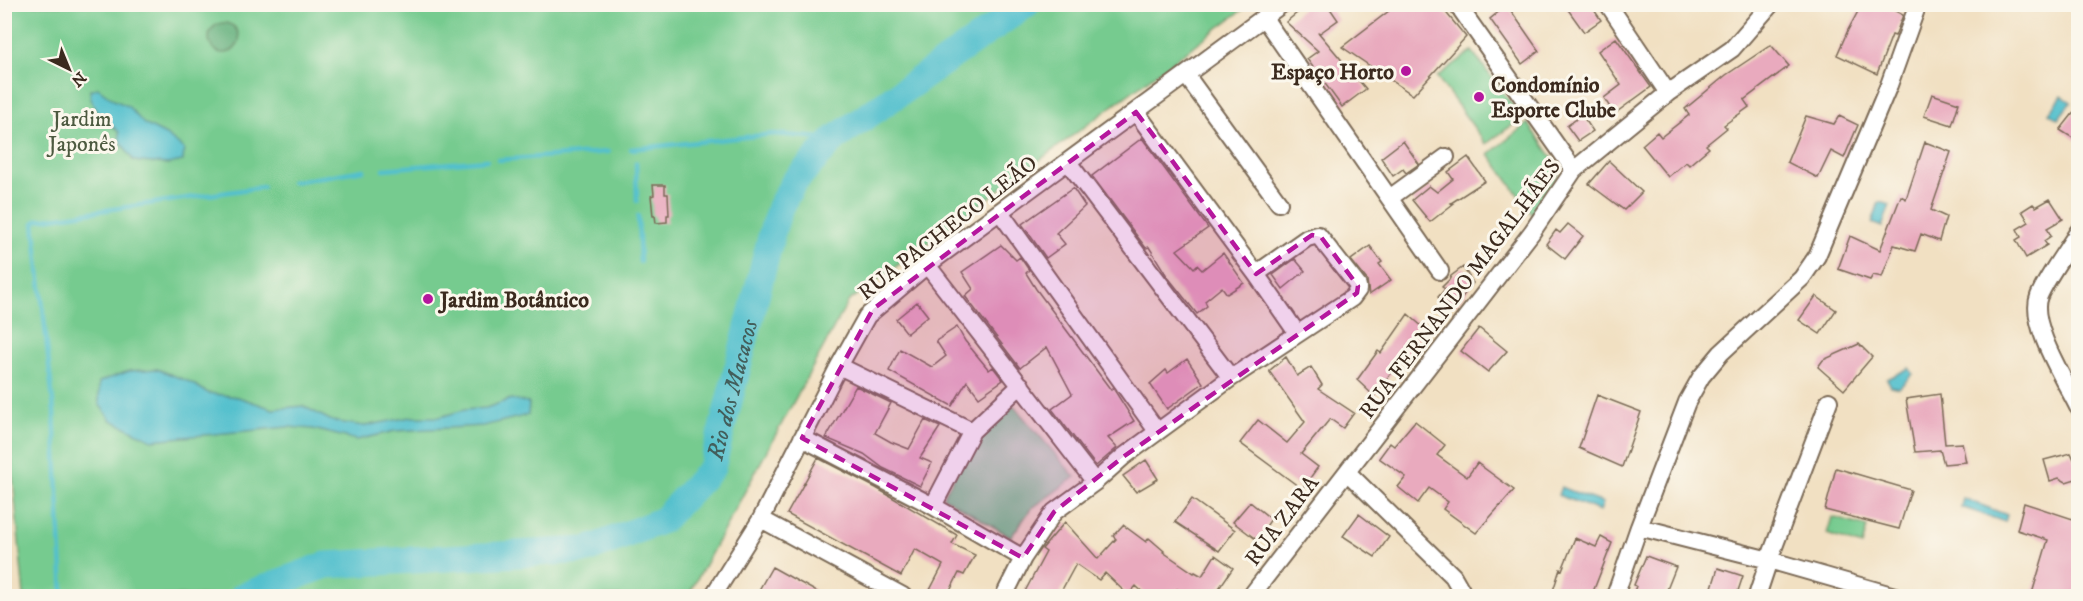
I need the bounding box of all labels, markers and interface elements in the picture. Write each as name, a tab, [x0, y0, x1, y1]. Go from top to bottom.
north arrow	[39, 39, 99, 99]
place label: Espaço Horto	[1271, 59, 1394, 86]
marker: Espaço Horto	[1399, 64, 1413, 78]
text: N	[67, 67, 90, 91]
place label: Condomínio Esporte Clube	[1491, 72, 1616, 124]
marker: Condomínio Esporte Clube	[1472, 90, 1486, 104]
park label: Jardim Japonês	[46, 106, 116, 158]
street label: RUA PACHECO LEÃO	[852, 149, 1043, 307]
street label: RUA FERNANDO MAGALHÃES	[1353, 153, 1567, 424]
place label: Jardim Botântico	[437, 287, 589, 314]
marker: Jardim Botântico	[421, 292, 435, 306]
water label: Rio dos Macacos	[700, 316, 765, 464]
street label: RUA ZARA	[1239, 470, 1326, 571]

